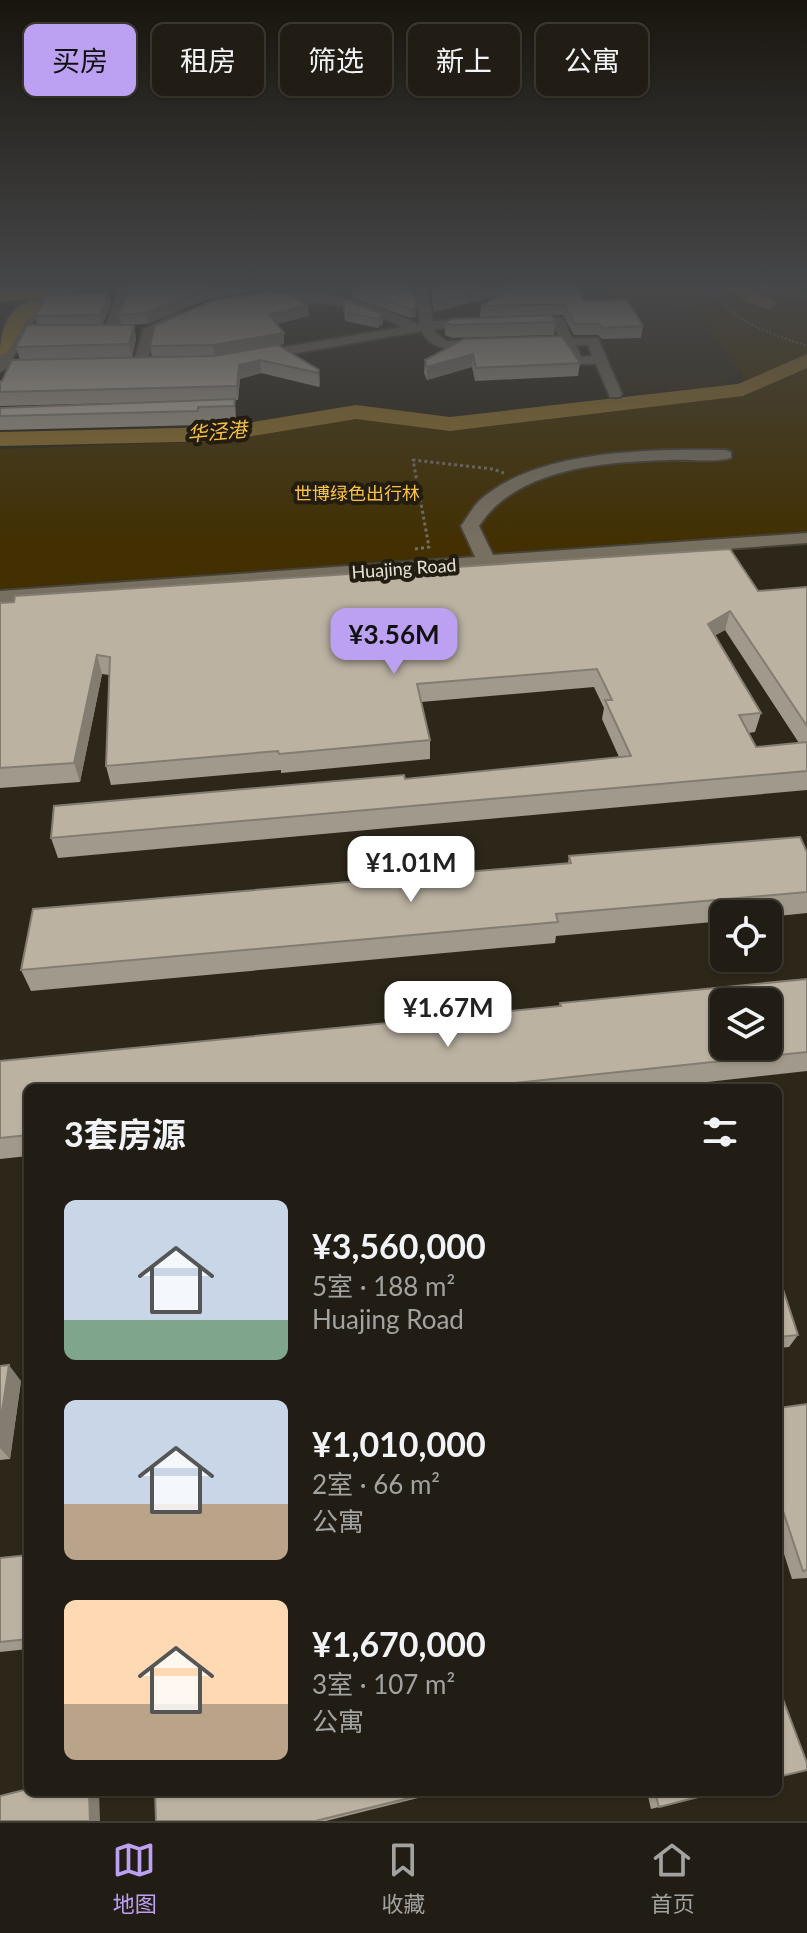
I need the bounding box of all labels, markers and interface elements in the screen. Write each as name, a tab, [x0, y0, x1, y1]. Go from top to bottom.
chip: 买房	[24, 24, 136, 96]
chip: 租房	[152, 24, 264, 96]
chip: 筛选	[280, 24, 392, 96]
chip: 新上	[408, 24, 520, 96]
chip: 公寓	[536, 24, 648, 96]
water label: 华泾港	[186, 416, 251, 446]
park label: 世博绿色出行林	[294, 482, 420, 504]
street label: Huajing Road	[351, 553, 457, 583]
pin: ¥3.56M	[329, 608, 459, 676]
text: ¥3.56M	[348, 618, 440, 650]
pin: ¥1.01M	[346, 836, 476, 904]
text: ¥1.01M	[365, 846, 457, 878]
map controls	[710, 900, 782, 1060]
button: locate	[710, 900, 782, 972]
pin: ¥1.67M	[383, 981, 513, 1049]
button: layers	[710, 988, 782, 1060]
text: ¥1.67M	[402, 991, 494, 1023]
icon: filters	[698, 1110, 742, 1154]
text: 3套房源	[64, 1113, 186, 1154]
text: ¥3,560,000	[312, 1225, 486, 1266]
icon: home	[128, 1232, 224, 1328]
text: 5室 · 188 m²	[312, 1270, 455, 1302]
text: Huajing Road	[312, 1303, 464, 1335]
text: ¥1,010,000	[312, 1423, 486, 1464]
icon: home	[128, 1432, 224, 1528]
text: 2室 · 66 m²	[312, 1468, 440, 1500]
text: 公寓	[312, 1505, 364, 1537]
text: ¥1,670,000	[312, 1623, 486, 1664]
icon: home	[128, 1632, 224, 1728]
text: 3室 · 107 m²	[312, 1668, 455, 1700]
text: 公寓	[312, 1705, 364, 1737]
tab: 地图	[112, 1838, 157, 1918]
tab: 收藏	[381, 1838, 426, 1918]
tab: 首页	[650, 1838, 695, 1918]

